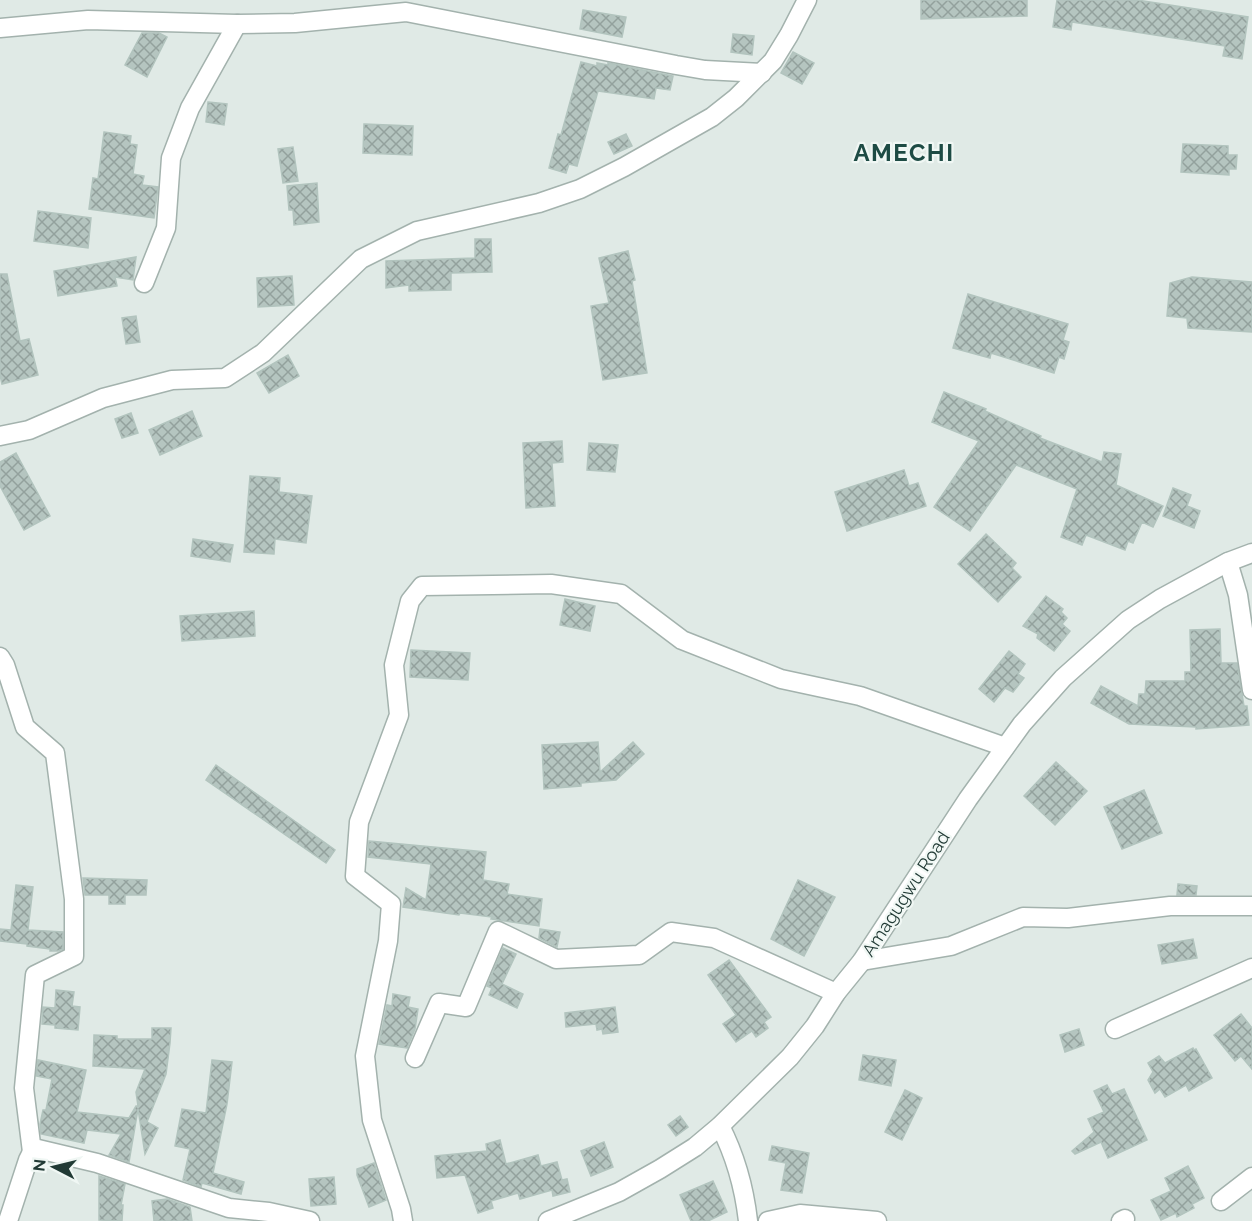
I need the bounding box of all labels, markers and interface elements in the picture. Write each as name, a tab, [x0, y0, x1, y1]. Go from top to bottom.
district label: AMECHI	[853, 138, 955, 167]
street label: Amagugwu Road	[857, 827, 954, 960]
north arrow	[24, 1137, 84, 1197]
text: N	[29, 1158, 50, 1172]

